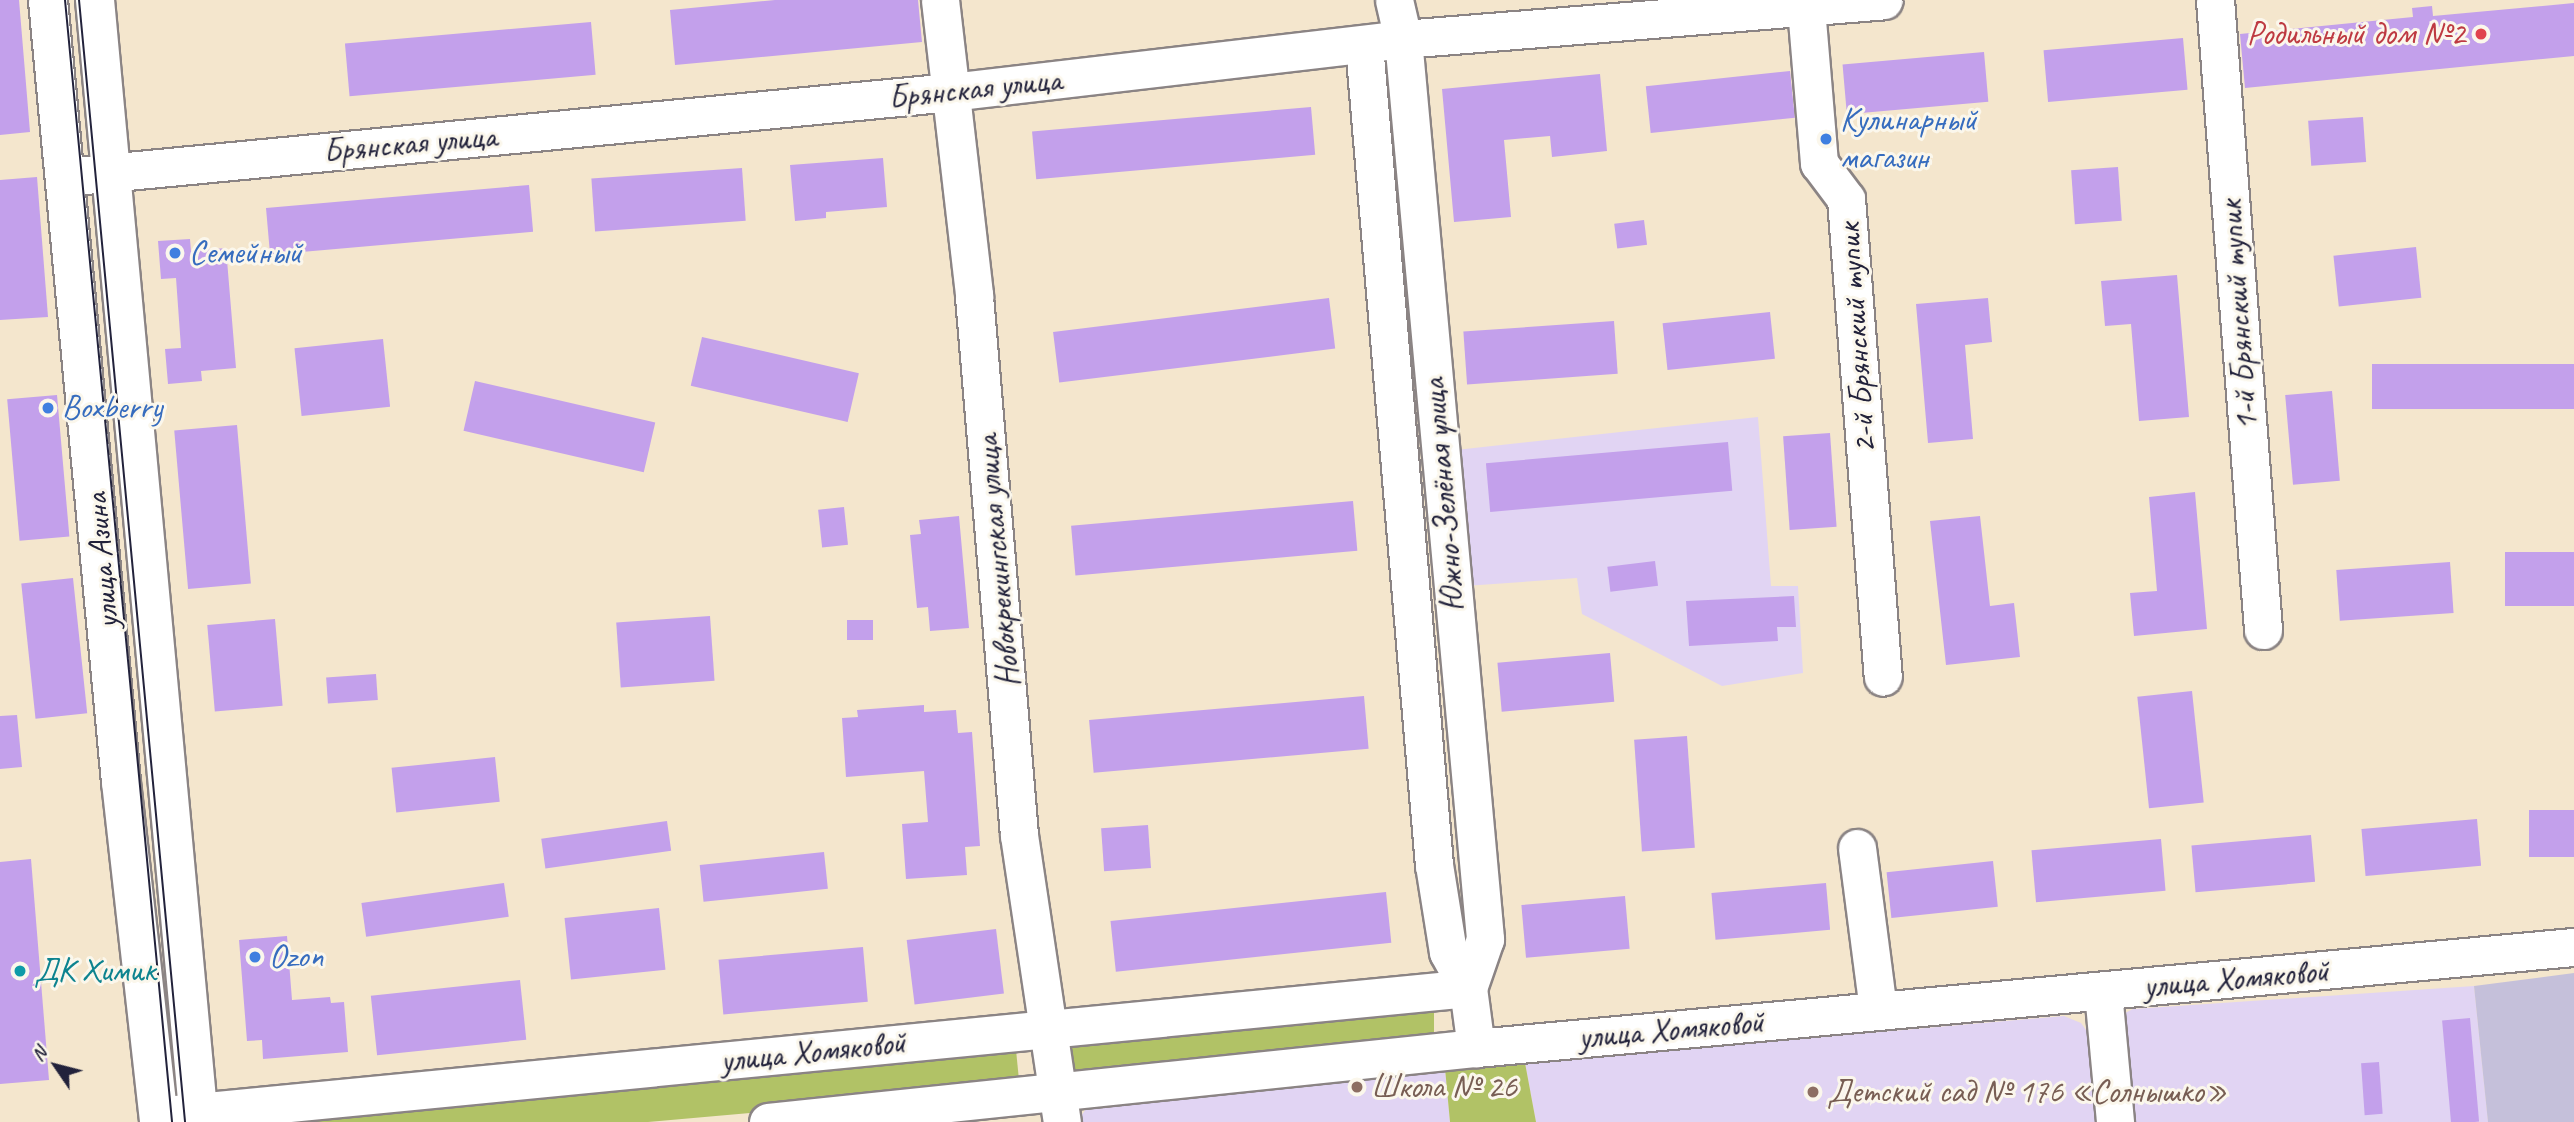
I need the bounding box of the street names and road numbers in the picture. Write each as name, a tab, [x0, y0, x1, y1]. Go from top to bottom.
street label: Брянская улица	[886, 60, 1064, 118]
street label: Брянская улица	[321, 117, 499, 171]
street label: 1-й Брянский тупик	[2211, 198, 2267, 432]
street label: 2-й Брянский тупик	[1829, 221, 1885, 455]
street label: Южно-Зелёная улица	[1414, 375, 1474, 615]
street label: Новокрекингская улица	[967, 433, 1029, 689]
street label: улица Азина	[76, 492, 128, 630]
street label: улица Хомяковой	[2141, 951, 2331, 1007]
street label: улица Хомяковой	[1576, 1002, 1766, 1058]
street label: улица Хомяковой	[718, 1023, 908, 1081]

